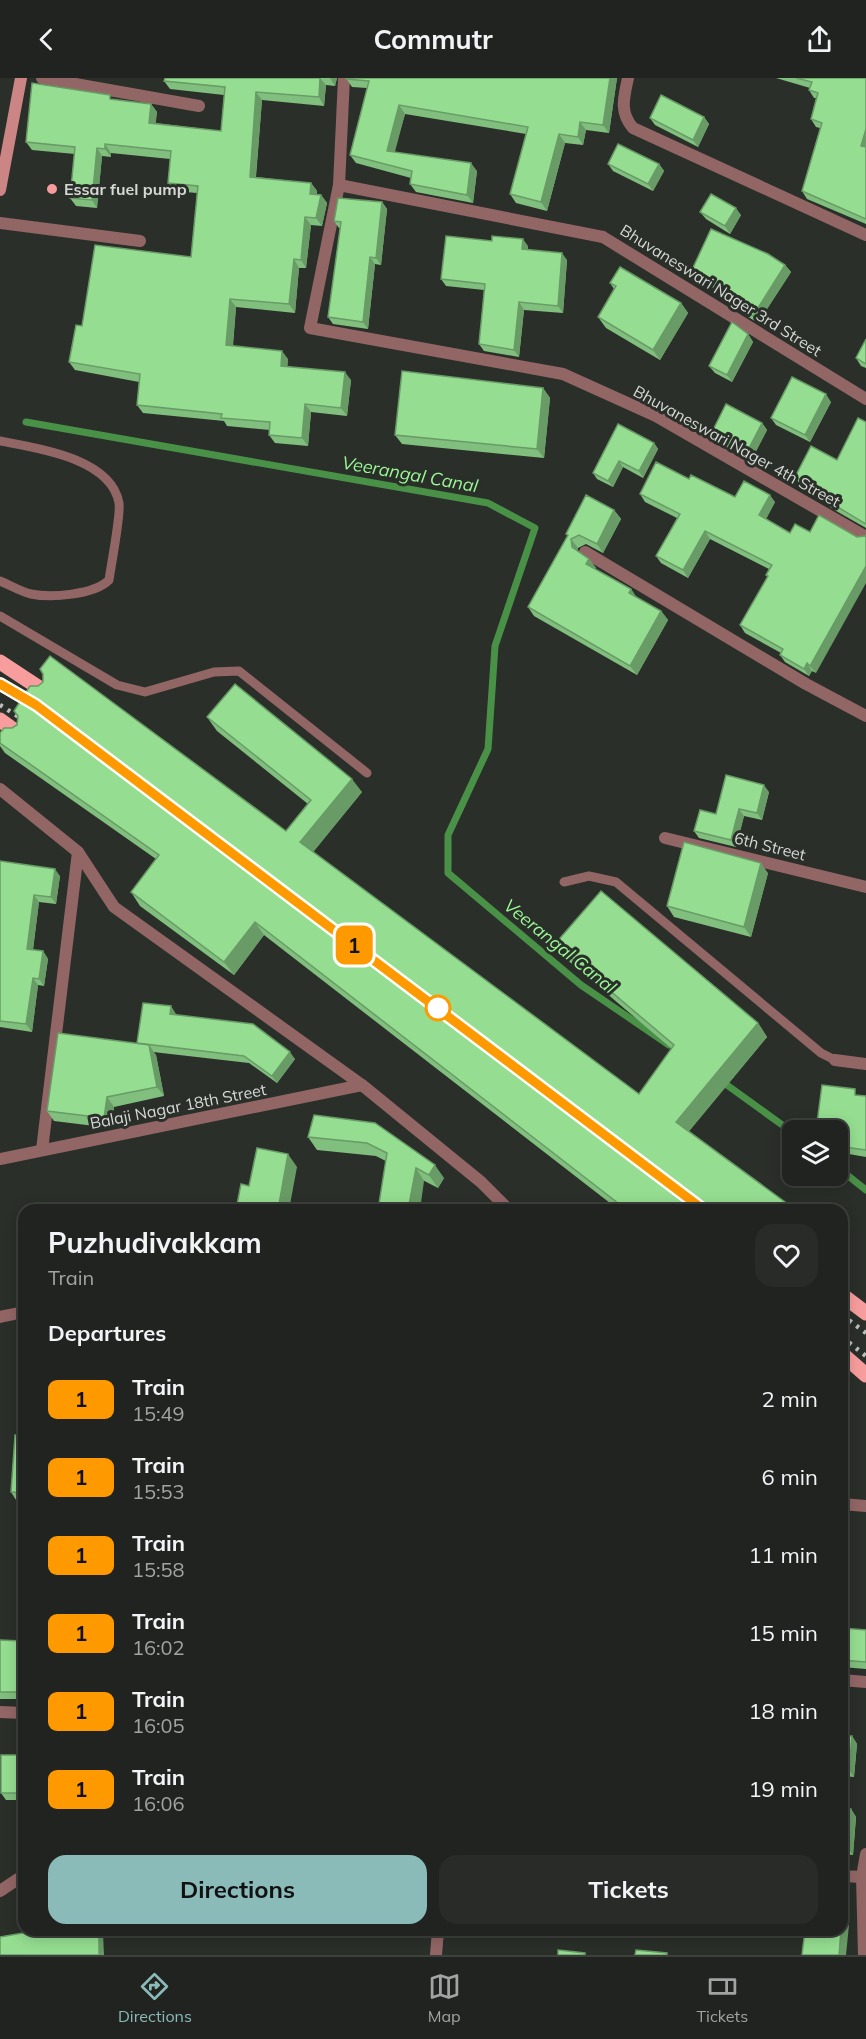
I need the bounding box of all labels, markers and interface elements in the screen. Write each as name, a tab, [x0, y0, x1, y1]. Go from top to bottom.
text: Commutr	[373, 22, 493, 56]
icon: back	[30, 23, 63, 56]
icon: share	[803, 23, 836, 56]
place label: Essar fuel pump	[64, 179, 187, 199]
marker: Essar fuel pump	[45, 182, 59, 196]
street label: Bhuvaneswari Nager 3rd Street	[617, 220, 826, 361]
street label: Bhuvaneswari Nager 4th Street	[630, 381, 844, 511]
water label: Veerangal Canal	[340, 451, 481, 497]
street label: 6th Street	[732, 827, 808, 865]
water label: Veerangal Canal	[499, 894, 621, 999]
line badge: 1	[334, 926, 374, 964]
text: 1	[348, 932, 360, 958]
unlabelled marker	[425, 995, 451, 1021]
street label: Balaji Nagar 18th Street	[88, 1079, 268, 1133]
map controls	[782, 1120, 848, 1186]
button: layers	[782, 1120, 848, 1186]
button: heart	[755, 1224, 818, 1287]
text: Puzhudivakkam	[48, 1225, 262, 1260]
text: Train	[48, 1265, 94, 1290]
text: Departures	[48, 1319, 166, 1347]
text: Train	[132, 1373, 185, 1401]
text: 2 min	[762, 1385, 818, 1413]
text: 1	[75, 1386, 87, 1412]
text: 15:49	[132, 1401, 185, 1426]
text: Train	[132, 1451, 185, 1479]
text: 6 min	[762, 1463, 818, 1491]
text: 1	[75, 1464, 87, 1490]
text: 15:53	[132, 1479, 185, 1504]
text: Train	[132, 1529, 185, 1557]
text: 11 min	[748, 1541, 818, 1569]
text: 1	[75, 1542, 87, 1568]
text: 15:58	[132, 1557, 185, 1582]
text: Train	[132, 1607, 185, 1635]
text: 15 min	[748, 1619, 818, 1647]
text: 1	[75, 1620, 87, 1646]
text: 16:02	[132, 1635, 185, 1660]
text: Train	[132, 1685, 185, 1713]
text: 18 min	[748, 1697, 818, 1725]
text: 1	[75, 1698, 87, 1724]
text: 16:05	[132, 1713, 185, 1738]
text: Train	[132, 1763, 185, 1791]
text: 19 min	[748, 1775, 818, 1803]
text: 1	[75, 1776, 87, 1802]
text: 16:06	[132, 1791, 185, 1816]
button: Directions	[48, 1855, 427, 1924]
button: Tickets	[439, 1855, 818, 1924]
tab: Directions	[118, 1970, 192, 2026]
tab: Map	[428, 1970, 461, 2026]
tab: Tickets	[696, 1970, 748, 2026]

